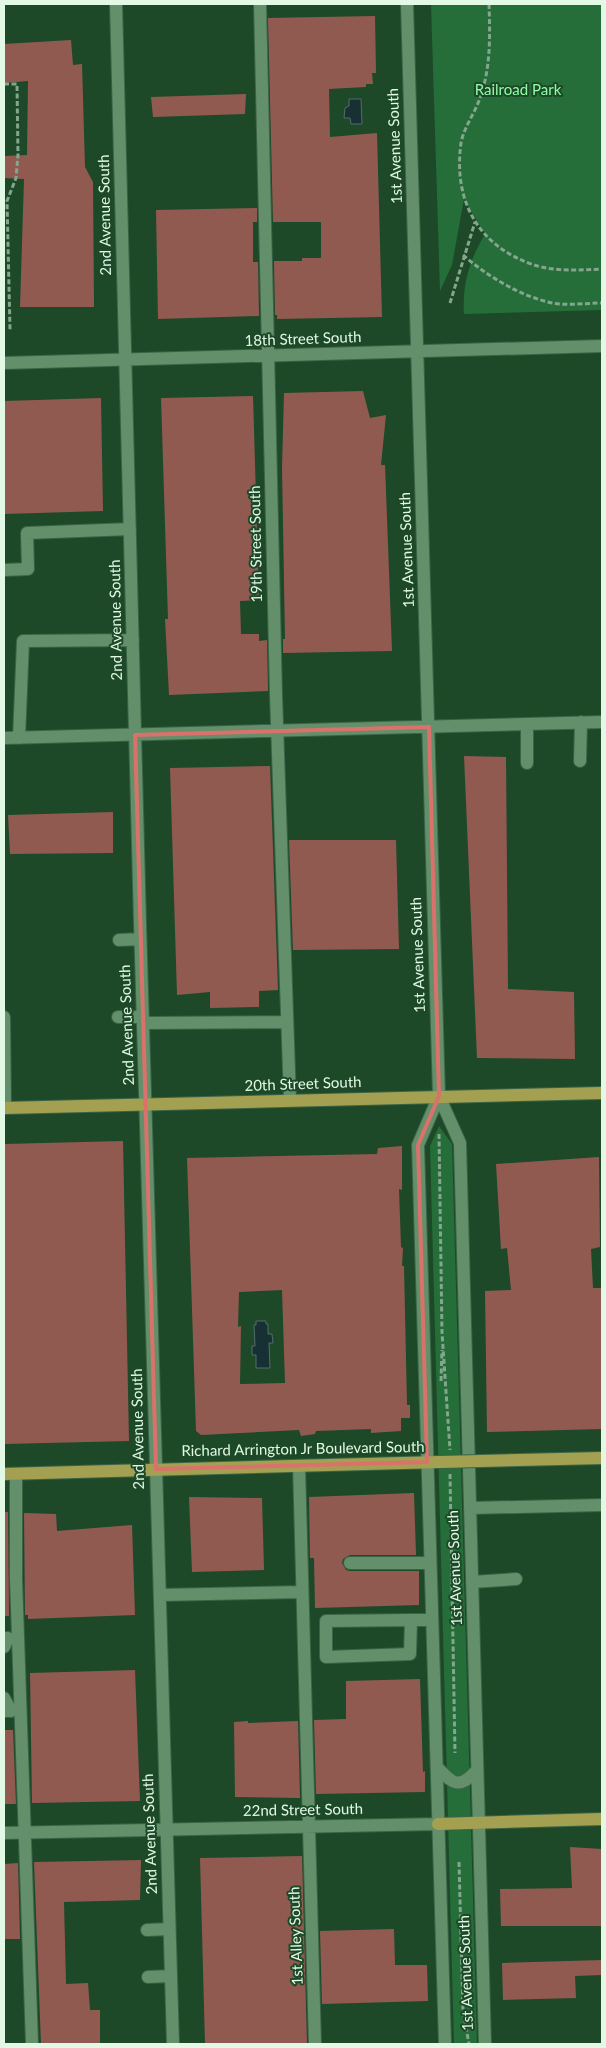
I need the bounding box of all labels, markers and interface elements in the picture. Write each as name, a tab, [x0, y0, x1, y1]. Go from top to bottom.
park label: Railroad Park	[475, 80, 562, 98]
street label: 1st Avenue South	[383, 88, 405, 204]
street label: 2nd Avenue South	[94, 154, 114, 276]
street label: 18th Street South	[244, 327, 362, 349]
street label: 19th Street South	[245, 485, 265, 603]
street label: 1st Avenue South	[395, 492, 417, 608]
street label: 2nd Avenue South	[105, 559, 125, 681]
street label: 1st Avenue South	[406, 897, 428, 1013]
street label: 2nd Avenue South	[115, 964, 137, 1086]
street label: 20th Street South	[244, 1072, 362, 1094]
street label: 2nd Avenue South	[127, 1368, 147, 1490]
street label: Richard Arrington Jr Boulevard South	[181, 1437, 425, 1459]
street label: 1st Avenue South	[443, 1510, 465, 1626]
street label: 2nd Avenue South	[138, 1773, 160, 1895]
street label: 22nd Street South	[243, 1799, 363, 1819]
street label: 1st Alley South	[284, 1886, 306, 1986]
street label: 1st Avenue South	[454, 1915, 476, 2031]

